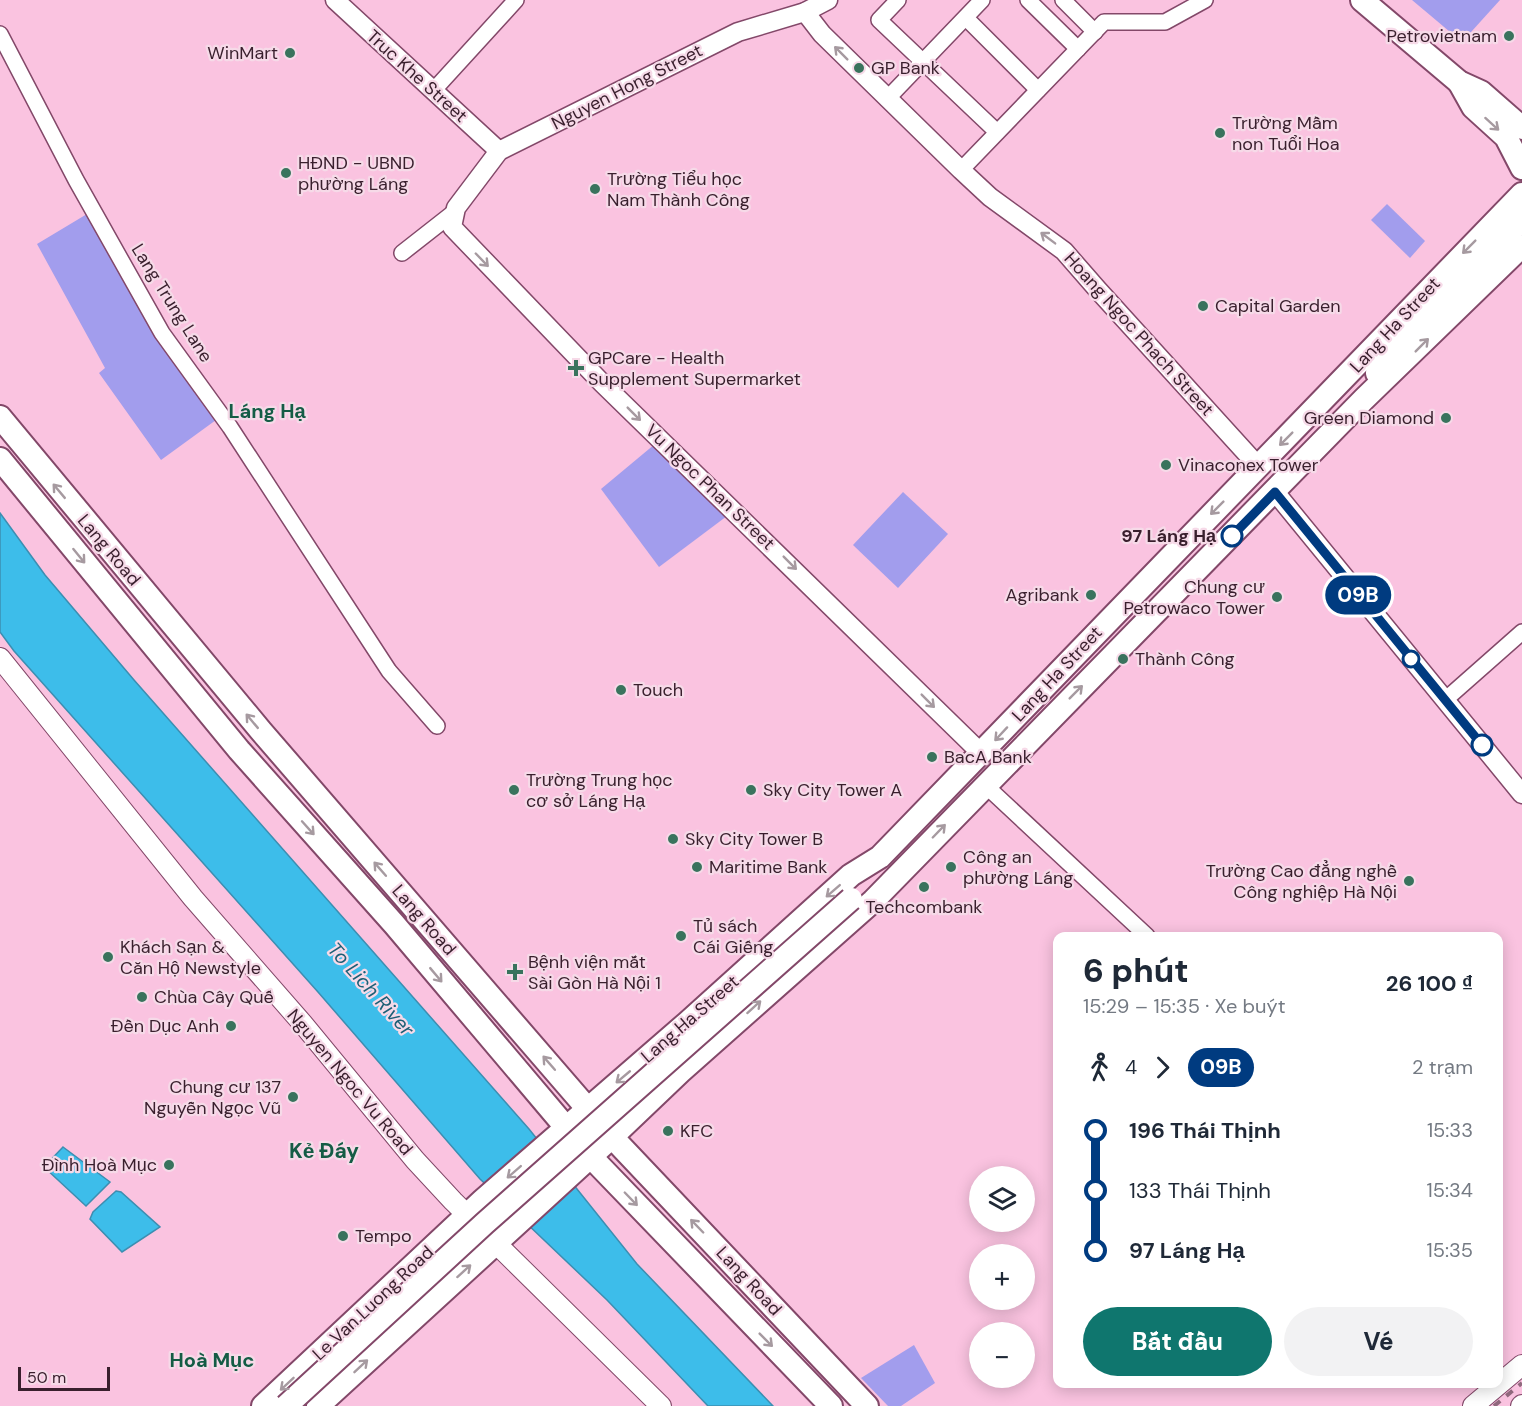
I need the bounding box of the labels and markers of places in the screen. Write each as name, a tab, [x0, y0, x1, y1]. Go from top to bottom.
place label: Petrovietnam	[1387, 24, 1497, 48]
marker: Petrovietnam	[1502, 29, 1516, 43]
place label: WinMart	[207, 41, 278, 65]
marker: WinMart	[283, 46, 297, 60]
place label: GP Bank	[871, 56, 940, 80]
marker: GP Bank	[852, 61, 866, 75]
place label: Trường Mầm non Tuổi Hoa	[1232, 111, 1339, 156]
marker: Trường Mầm non Tuổi Hoa	[1213, 126, 1227, 140]
place label: HĐND - UBND phường Láng	[298, 151, 415, 196]
marker: HĐND - UBND phường Láng	[279, 166, 293, 180]
place label: Trường Tiểu học Nam Thành Công	[607, 167, 750, 212]
marker: Trường Tiểu học Nam Thành Công	[588, 182, 602, 196]
place label: Capital Garden	[1215, 294, 1341, 318]
marker: Capital Garden	[1196, 299, 1210, 313]
place label: GPCare - Health Supplement Supermarket	[588, 346, 801, 391]
marker: GPCare - Health Supplement Supermarket	[569, 361, 583, 375]
place label: Green Diamond	[1304, 406, 1434, 430]
marker: Green Diamond	[1439, 411, 1453, 425]
place label: Vinaconex Tower	[1178, 453, 1319, 477]
marker: Vinaconex Tower	[1159, 458, 1173, 472]
place label: 97 Láng Hạ	[1121, 524, 1217, 548]
marker: 97 Láng Hạ	[1221, 525, 1243, 547]
place label: Chung cư Petrowaco Tower	[1123, 575, 1265, 620]
place label: Agribank	[1006, 583, 1079, 607]
marker: Agribank	[1084, 588, 1098, 602]
marker: Chung cư Petrowaco Tower	[1270, 590, 1284, 604]
place label: Thành Công	[1135, 647, 1235, 671]
unlabelled marker	[1402, 650, 1420, 668]
marker: Thành Công	[1116, 652, 1130, 666]
place label: Touch	[633, 678, 683, 702]
marker: Touch	[614, 683, 628, 697]
unlabelled marker	[1471, 734, 1493, 756]
place label: BacA Bank	[944, 745, 1032, 769]
marker: BacA Bank	[925, 750, 939, 764]
place label: Trường Trung học cơ sở Láng Hạ	[526, 768, 673, 813]
place label: Sky City Tower A	[763, 778, 902, 802]
marker: Trường Trung học cơ sở Láng Hạ	[507, 783, 521, 797]
marker: Sky City Tower A	[744, 783, 758, 797]
place label: Sky City Tower B	[685, 827, 823, 851]
marker: Sky City Tower B	[666, 832, 680, 846]
place label: Công an phường Láng	[963, 845, 1073, 890]
place label: Maritime Bank	[709, 855, 827, 879]
place label: Trường Cao đẳng nghề Công nghiệp Hà Nội	[1206, 859, 1397, 904]
marker: Maritime Bank	[690, 860, 704, 874]
marker: Công an phường Láng	[944, 860, 958, 874]
marker: Trường Cao đẳng nghề Công nghiệp Hà Nội	[1402, 874, 1416, 888]
marker: Techcombank	[917, 880, 931, 894]
place label: Techcombank	[866, 895, 982, 919]
place label: Tủ sách Cái Giếng	[693, 914, 773, 959]
marker: Tủ sách Cái Giếng	[674, 929, 688, 943]
place label: Khách Sạn & Căn Hộ Newstyle	[120, 935, 261, 980]
marker: Khách Sạn & Căn Hộ Newstyle	[101, 950, 115, 964]
place label: Bệnh viện mắt Sài Gòn Hà Nội 1	[528, 950, 661, 995]
marker: Bệnh viện mắt Sài Gòn Hà Nội 1	[506, 963, 524, 981]
place label: Chùa Cây Quế	[154, 985, 274, 1009]
marker: Chùa Cây Quế	[135, 990, 149, 1004]
place label: Đền Dục Anh	[111, 1014, 219, 1038]
marker: Đền Dục Anh	[224, 1019, 238, 1033]
place label: Chung cư 137 Nguyễn Ngọc Vũ	[144, 1075, 281, 1120]
marker: Chung cư 137 Nguyễn Ngọc Vũ	[286, 1090, 300, 1104]
place label: KFC	[680, 1119, 713, 1143]
marker: KFC	[661, 1124, 675, 1138]
place label: Đình Hoà Mục	[42, 1153, 157, 1177]
marker: Đình Hoà Mục	[162, 1158, 176, 1172]
place label: Tempo	[355, 1224, 412, 1248]
marker: Tempo	[336, 1229, 350, 1243]

